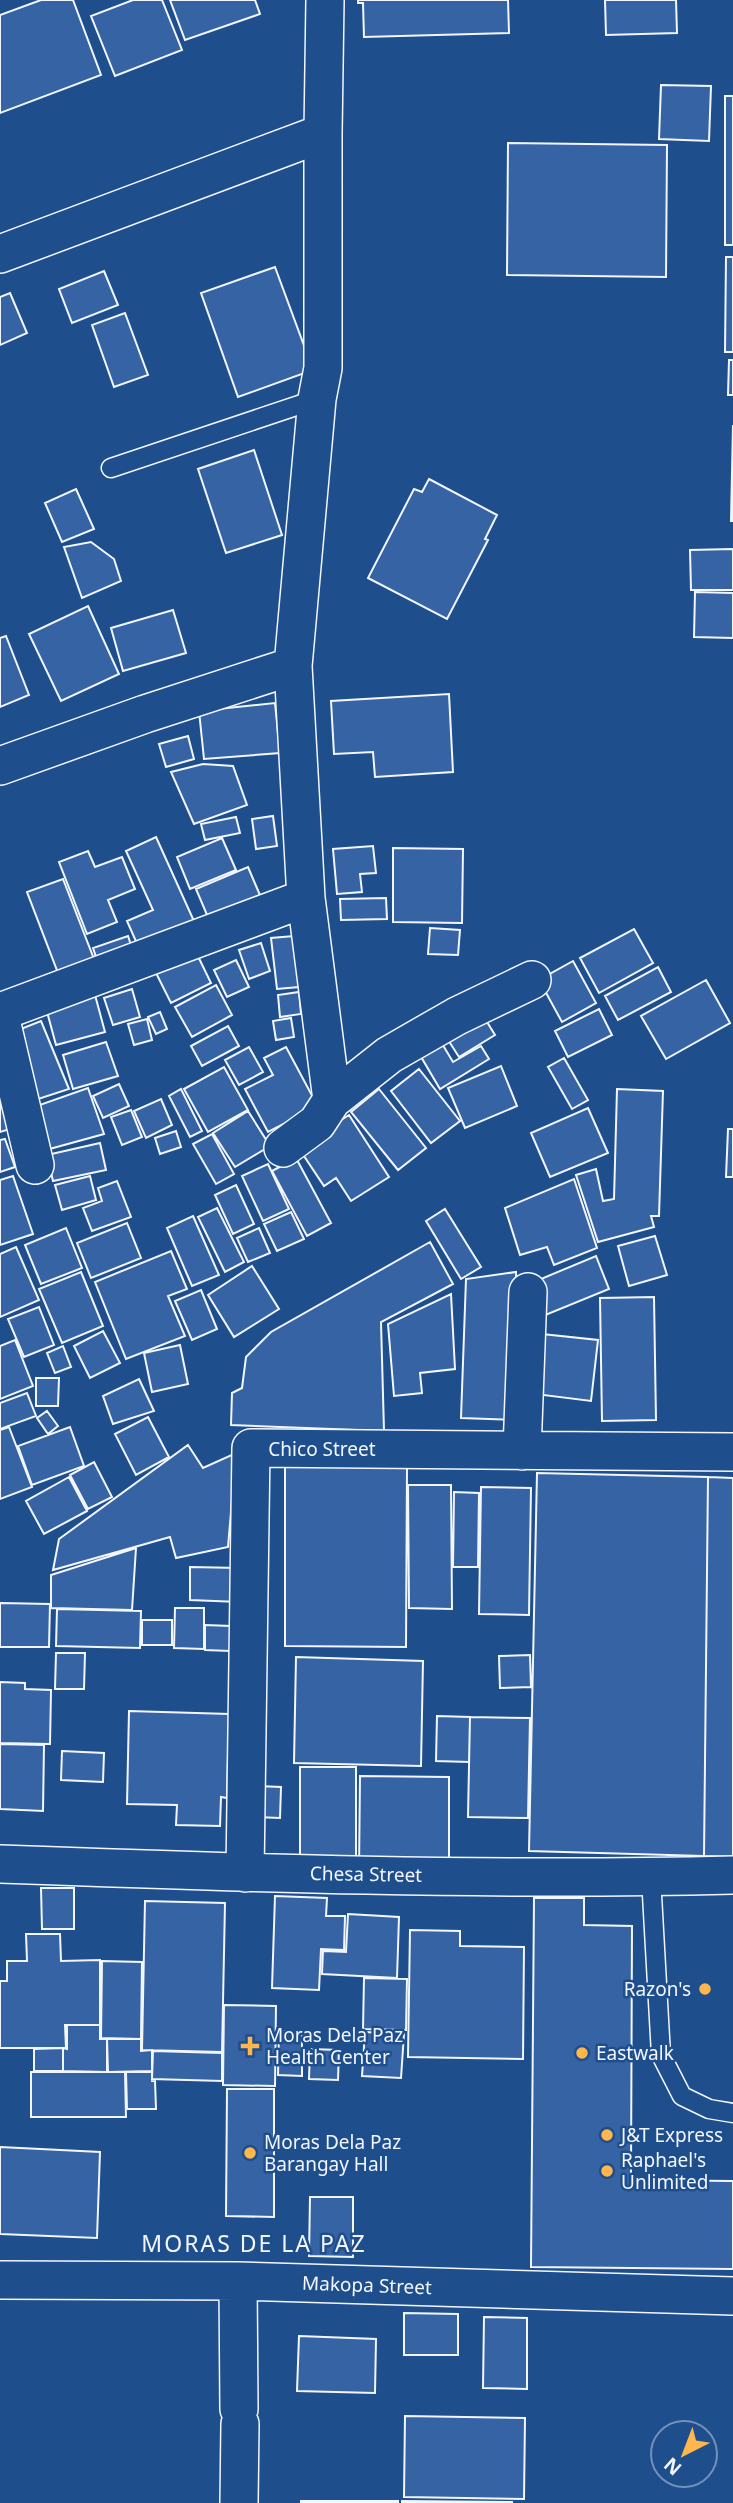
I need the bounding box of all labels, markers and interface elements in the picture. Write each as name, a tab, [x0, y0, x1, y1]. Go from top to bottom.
street label: Chico Street	[268, 1436, 376, 1462]
street label: Chesa Street	[310, 1860, 422, 1888]
place label: Razon's	[624, 1976, 691, 2002]
marker: Razon's	[697, 1981, 713, 1997]
place label: Moras Dela Paz Health Center	[266, 2022, 403, 2070]
marker: Moras Dela Paz Health Center	[240, 2036, 260, 2056]
place label: Eastwalk	[596, 2040, 674, 2066]
marker: Eastwalk	[574, 2045, 590, 2061]
place label: J&T Express	[619, 2122, 723, 2148]
marker: J&T Express	[599, 2127, 615, 2143]
place label: Moras Dela Paz Barangay Hall	[264, 2129, 401, 2177]
marker: Moras Dela Paz Barangay Hall	[242, 2145, 258, 2161]
place label: Raphael's Unlimited	[621, 2147, 708, 2195]
marker: Raphael's Unlimited	[599, 2163, 615, 2179]
district label: MORAS DE LA PAZ	[141, 2227, 367, 2259]
street label: Makopa Street	[302, 2270, 432, 2300]
north arrow	[649, 2419, 719, 2489]
text: N	[658, 2452, 687, 2481]

